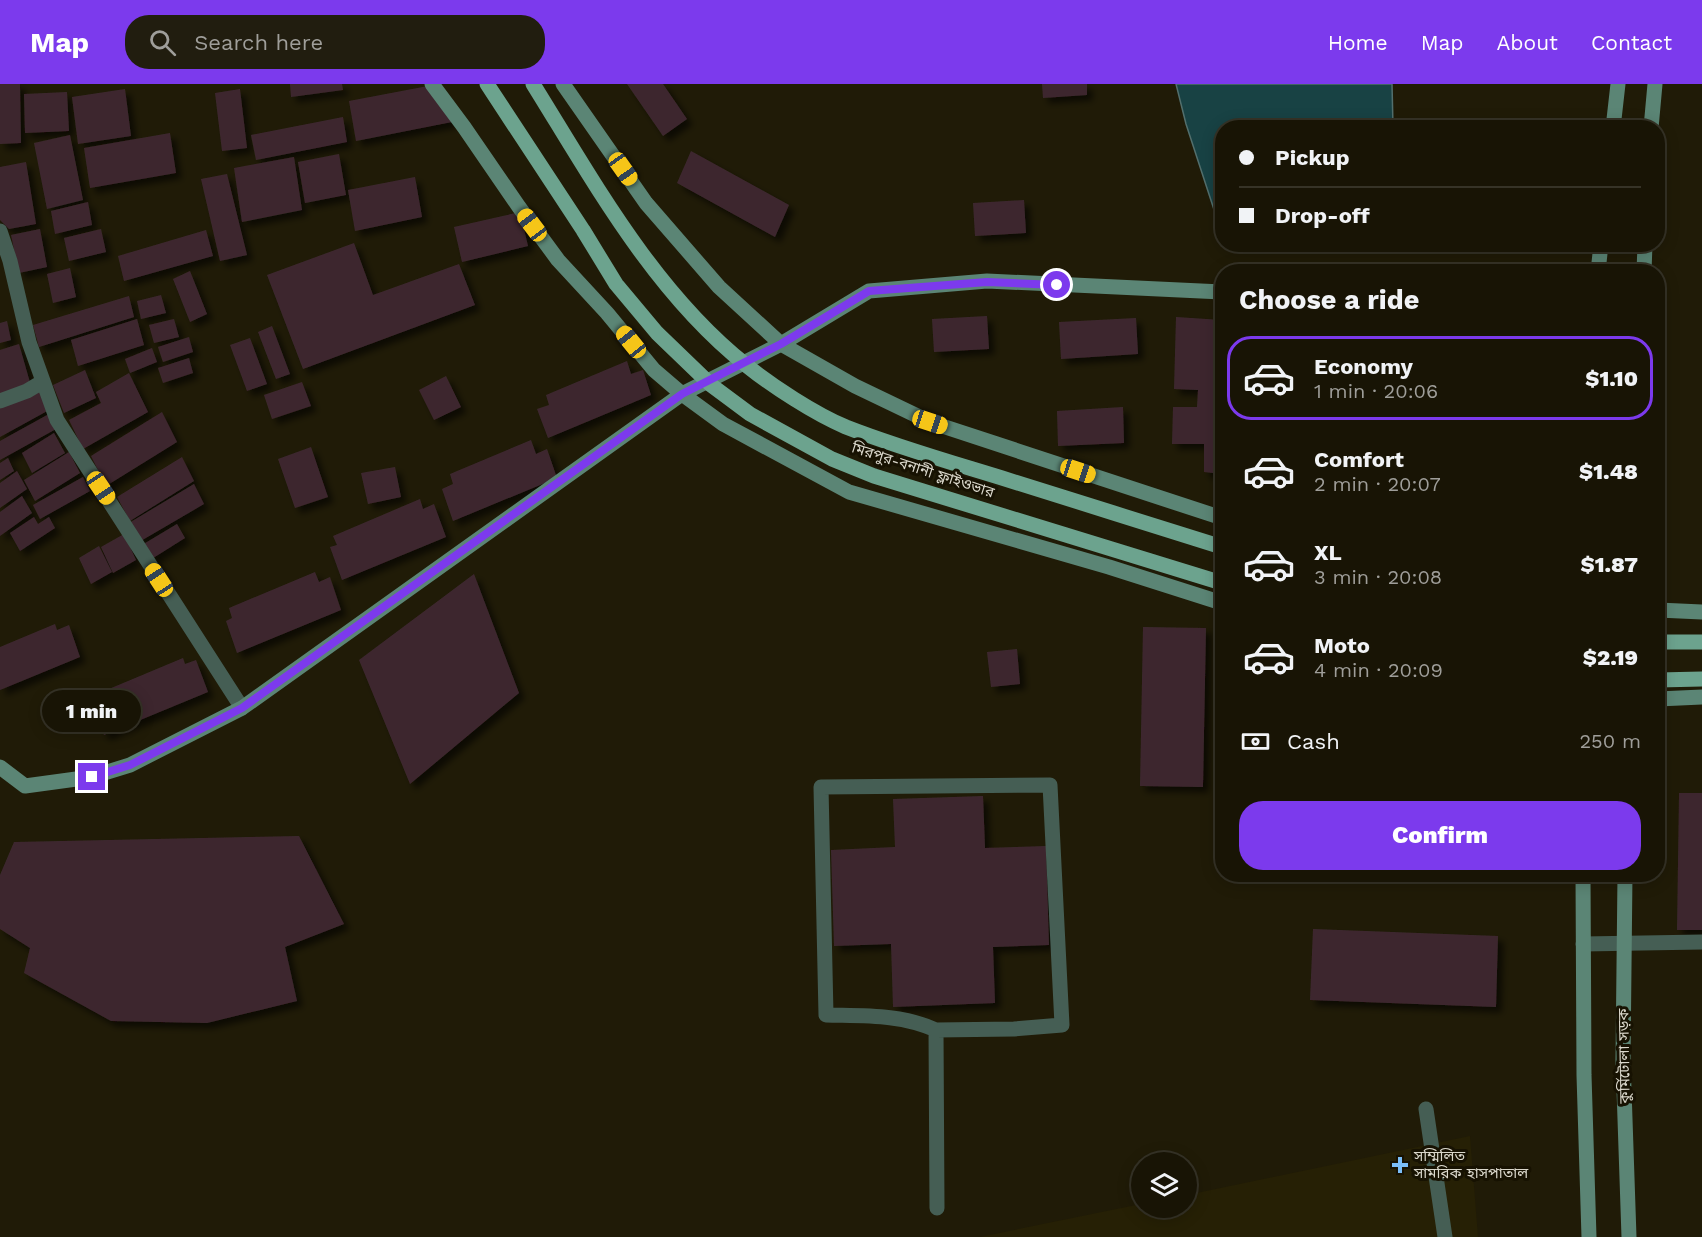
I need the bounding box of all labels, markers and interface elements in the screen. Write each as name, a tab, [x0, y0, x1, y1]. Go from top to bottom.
search box	[125, 15, 545, 69]
text: Map	[30, 26, 89, 59]
icon: search	[146, 26, 179, 59]
text: Search here	[194, 30, 323, 55]
text: Home	[1328, 30, 1388, 55]
text: Map	[1421, 30, 1464, 55]
text: About	[1497, 30, 1558, 55]
text: Contact	[1591, 30, 1672, 55]
text: Pickup	[1275, 145, 1350, 170]
car	[605, 149, 641, 189]
text: Drop-off	[1275, 203, 1370, 228]
car	[514, 205, 550, 245]
route start	[1043, 271, 1070, 298]
text: Choose a ride	[1239, 284, 1419, 316]
car	[613, 322, 649, 362]
icon: car	[1242, 351, 1296, 405]
text: Economy	[1314, 354, 1413, 379]
text: $1.10	[1585, 366, 1638, 391]
text: 1 min · 20:06	[1314, 379, 1438, 403]
car	[910, 408, 950, 436]
street label: মিরপুর-বনানী ফ্লাইওভার	[849, 438, 997, 502]
icon: car	[1242, 444, 1296, 498]
text: Comfort	[1314, 447, 1404, 472]
car	[1058, 457, 1098, 485]
text: $1.48	[1579, 459, 1638, 484]
car	[83, 468, 119, 508]
text: 2 min · 20:07	[1314, 472, 1441, 496]
icon: car	[1242, 537, 1296, 591]
text: XL	[1314, 540, 1342, 565]
text: $1.87	[1580, 552, 1638, 577]
car	[142, 560, 176, 600]
text: 3 min · 20:08	[1314, 565, 1442, 589]
icon: car	[1242, 630, 1296, 684]
text: Moto	[1314, 633, 1370, 658]
text: $2.19	[1583, 645, 1638, 670]
text: 4 min · 20:09	[1314, 658, 1443, 682]
callout: 1 min	[42, 690, 142, 732]
text: 1 min	[66, 699, 117, 723]
icon: cash	[1239, 725, 1272, 758]
text: Cash	[1287, 729, 1340, 754]
text: 250 m	[1579, 729, 1641, 753]
route end	[78, 763, 105, 790]
button: Confirm	[1239, 801, 1641, 870]
street label: কুর্মিটোলা সড়ক	[1614, 1007, 1634, 1105]
place label: সম্মিলিত সামরিক হাসপাতাল	[1413, 1147, 1529, 1182]
map controls	[1131, 1152, 1197, 1218]
button: layers	[1131, 1152, 1197, 1218]
marker: সম্মিলিত সামরিক হাসপাতাল	[1391, 1156, 1409, 1174]

